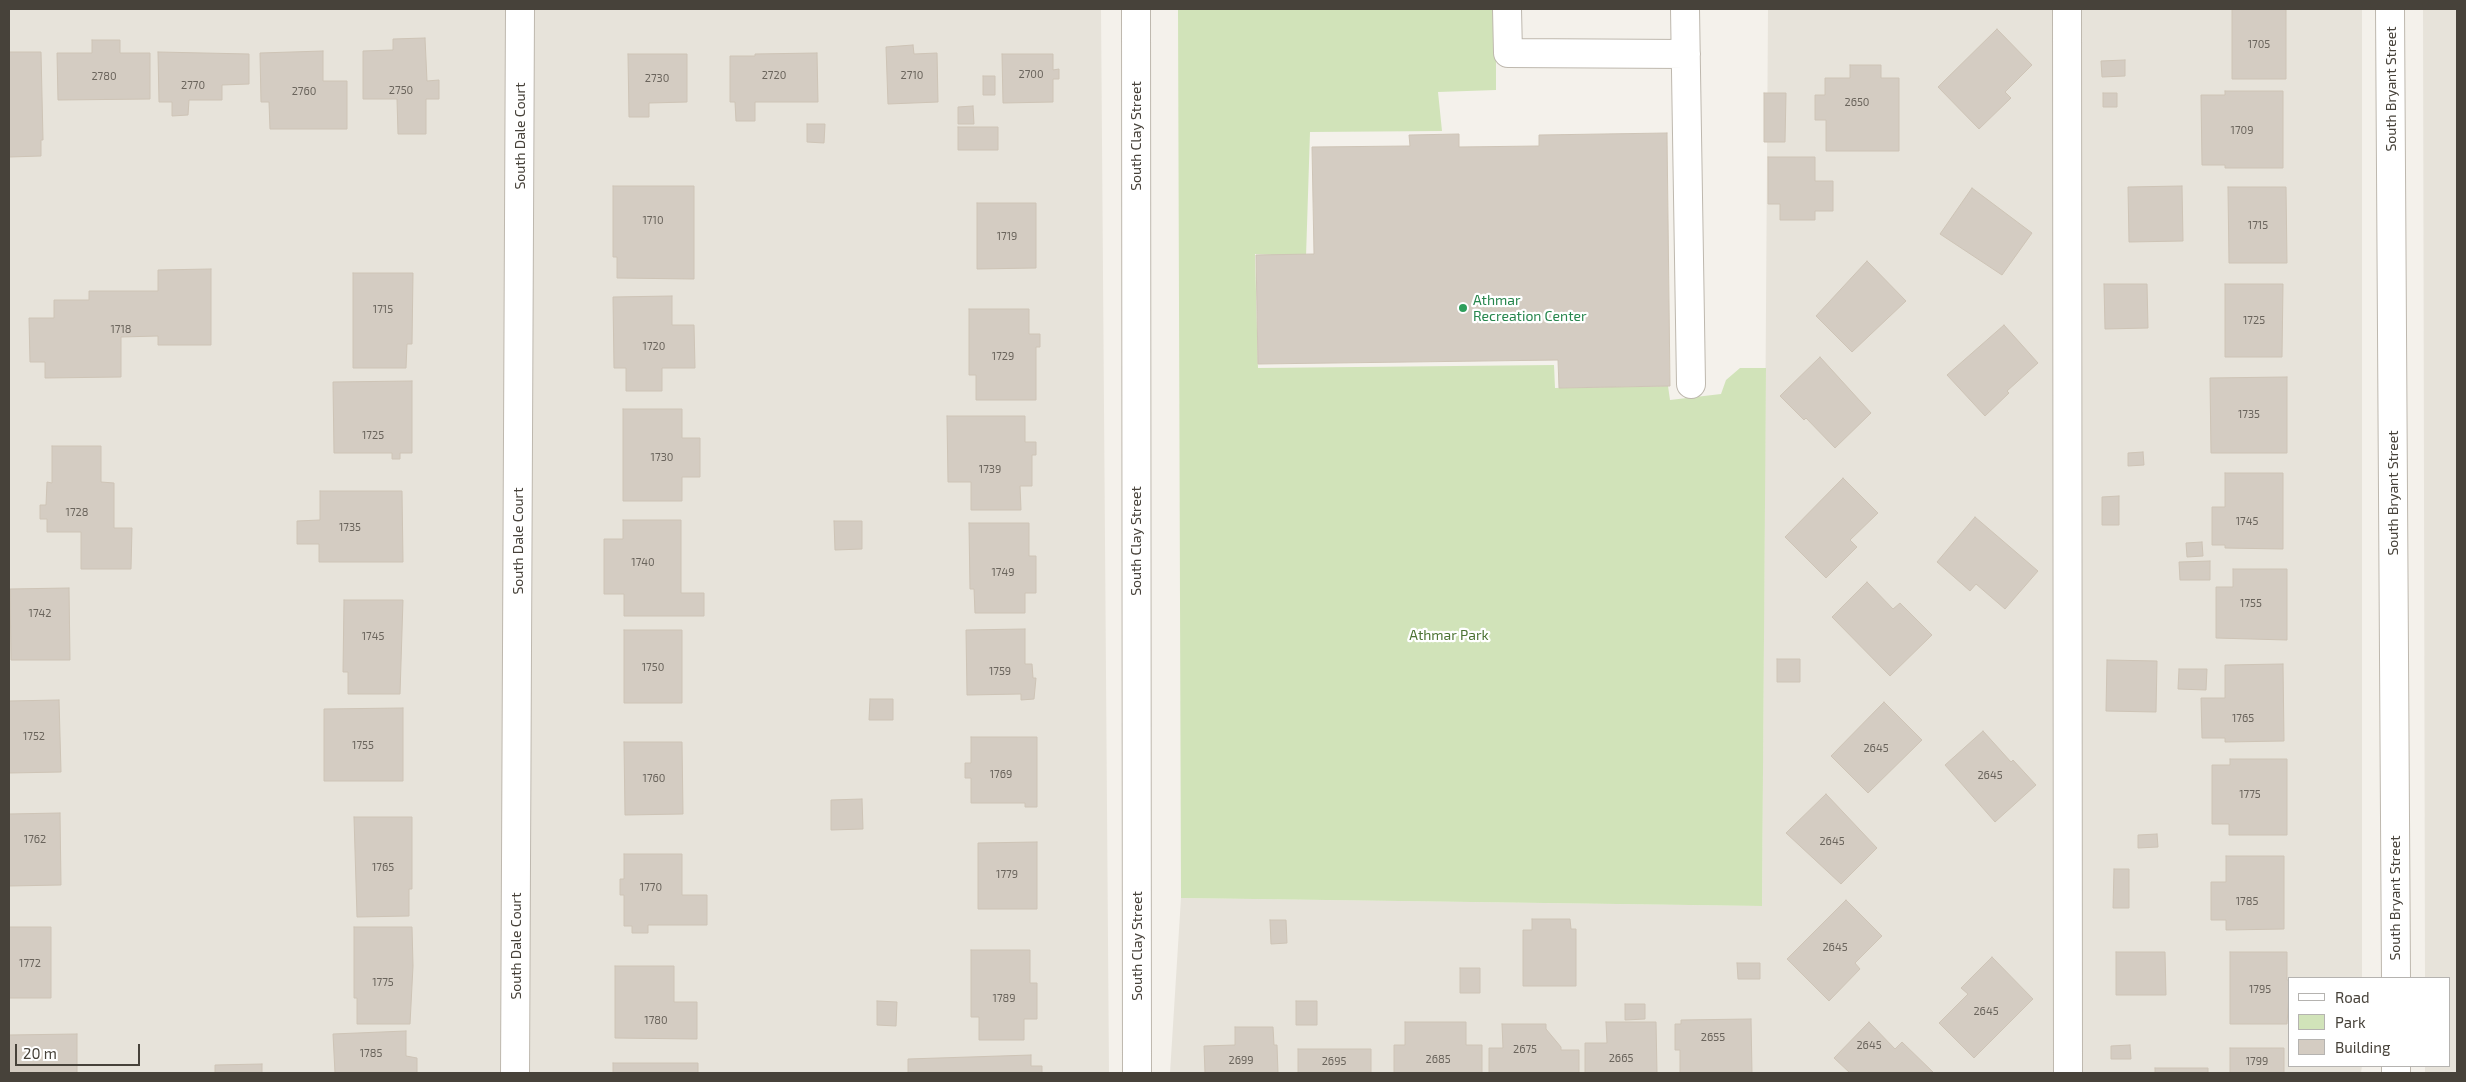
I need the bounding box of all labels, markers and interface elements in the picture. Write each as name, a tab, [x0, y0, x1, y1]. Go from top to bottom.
street label: South Bryant Street	[2383, 26, 2399, 152]
house number: 1705	[2248, 37, 2270, 51]
house number: 2700	[1018, 67, 1044, 81]
house number: 2720	[762, 68, 786, 82]
house number: 2710	[901, 68, 923, 82]
house number: 2780	[91, 69, 117, 83]
house number: 2730	[645, 71, 669, 85]
house number: 2770	[181, 78, 205, 92]
street label: South Clay Street	[1128, 81, 1144, 191]
street label: South Dale Court	[512, 82, 528, 190]
house number: 2750	[389, 83, 413, 97]
house number: 2760	[292, 84, 316, 98]
house number: 2650	[1844, 95, 1870, 109]
house number: 1709	[2231, 123, 2253, 137]
house number: 1710	[642, 213, 664, 227]
house number: 1715	[2248, 218, 2268, 232]
house number: 1719	[997, 229, 1017, 243]
place label: Athmar Recreation Center	[1473, 292, 1587, 324]
house number: 1715	[373, 302, 393, 316]
marker: Athmar Recreation Center	[1457, 302, 1469, 314]
house number: 1725	[2243, 313, 2265, 327]
house number: 1718	[110, 322, 132, 336]
house number: 1720	[643, 339, 665, 353]
house number: 1729	[992, 349, 1014, 363]
house number: 1735	[2238, 407, 2260, 421]
house number: 1725	[362, 428, 384, 442]
street label: South Bryant Street	[2385, 430, 2401, 556]
house number: 1730	[651, 450, 673, 464]
house number: 1739	[979, 462, 1001, 476]
street label: South Clay Street	[1128, 486, 1144, 596]
street label: South Dale Court	[510, 487, 526, 595]
house number: 1728	[66, 505, 88, 519]
house number: 1745	[2236, 514, 2258, 528]
house number: 1735	[339, 520, 361, 534]
house number: 1740	[631, 555, 655, 569]
house number: 1749	[991, 565, 1015, 579]
house number: 1755	[2240, 596, 2262, 610]
house number: 1742	[29, 606, 51, 620]
park label: Athmar Park	[1409, 627, 1489, 643]
house number: 1745	[362, 629, 384, 643]
house number: 1750	[642, 660, 664, 674]
house number: 1759	[989, 664, 1011, 678]
house number: 1765	[2232, 711, 2254, 725]
house number: 1752	[23, 729, 45, 743]
house number: 1755	[352, 738, 374, 752]
house number: 2645	[1863, 741, 1889, 755]
house number: 1769	[990, 767, 1012, 781]
house number: 2645	[1977, 768, 2003, 782]
house number: 1760	[643, 771, 665, 785]
house number: 1775	[2239, 787, 2261, 801]
house number: 1762	[24, 832, 46, 846]
house number: 2645	[1819, 834, 1845, 848]
street label: South Bryant Street	[2387, 835, 2403, 961]
house number: 1765	[372, 860, 394, 874]
house number: 1779	[996, 867, 1018, 881]
house number: 1770	[640, 880, 662, 894]
street label: South Clay Street	[1129, 891, 1145, 1001]
street label: South Dale Court	[508, 892, 524, 1000]
house number: 1785	[2236, 894, 2258, 908]
house number: 2645	[1822, 940, 1848, 954]
house number: 1772	[19, 956, 41, 970]
house number: 1775	[372, 975, 394, 989]
legend	[2288, 977, 2451, 1067]
house number: 1795	[2249, 982, 2271, 996]
text: Road	[2335, 988, 2370, 1006]
house number: 1789	[993, 991, 1015, 1005]
house number: 2645	[1973, 1004, 1999, 1018]
house number: 1780	[644, 1013, 668, 1027]
text: Park	[2335, 1013, 2366, 1031]
house number: 2655	[1701, 1030, 1725, 1044]
scale bar	[18, 1034, 142, 1066]
house number: 2645	[1856, 1038, 1882, 1052]
text: Building	[2335, 1038, 2390, 1056]
house number: 2675	[1513, 1042, 1537, 1056]
text: 20 m	[23, 1044, 57, 1062]
house number: 1785	[360, 1046, 382, 1060]
house number: 2665	[1609, 1051, 1633, 1065]
house number: 2685	[1425, 1052, 1451, 1066]
house number: 2699	[1228, 1053, 1254, 1067]
house number: 2695	[1322, 1054, 1346, 1068]
house number: 1799	[2246, 1054, 2268, 1068]

